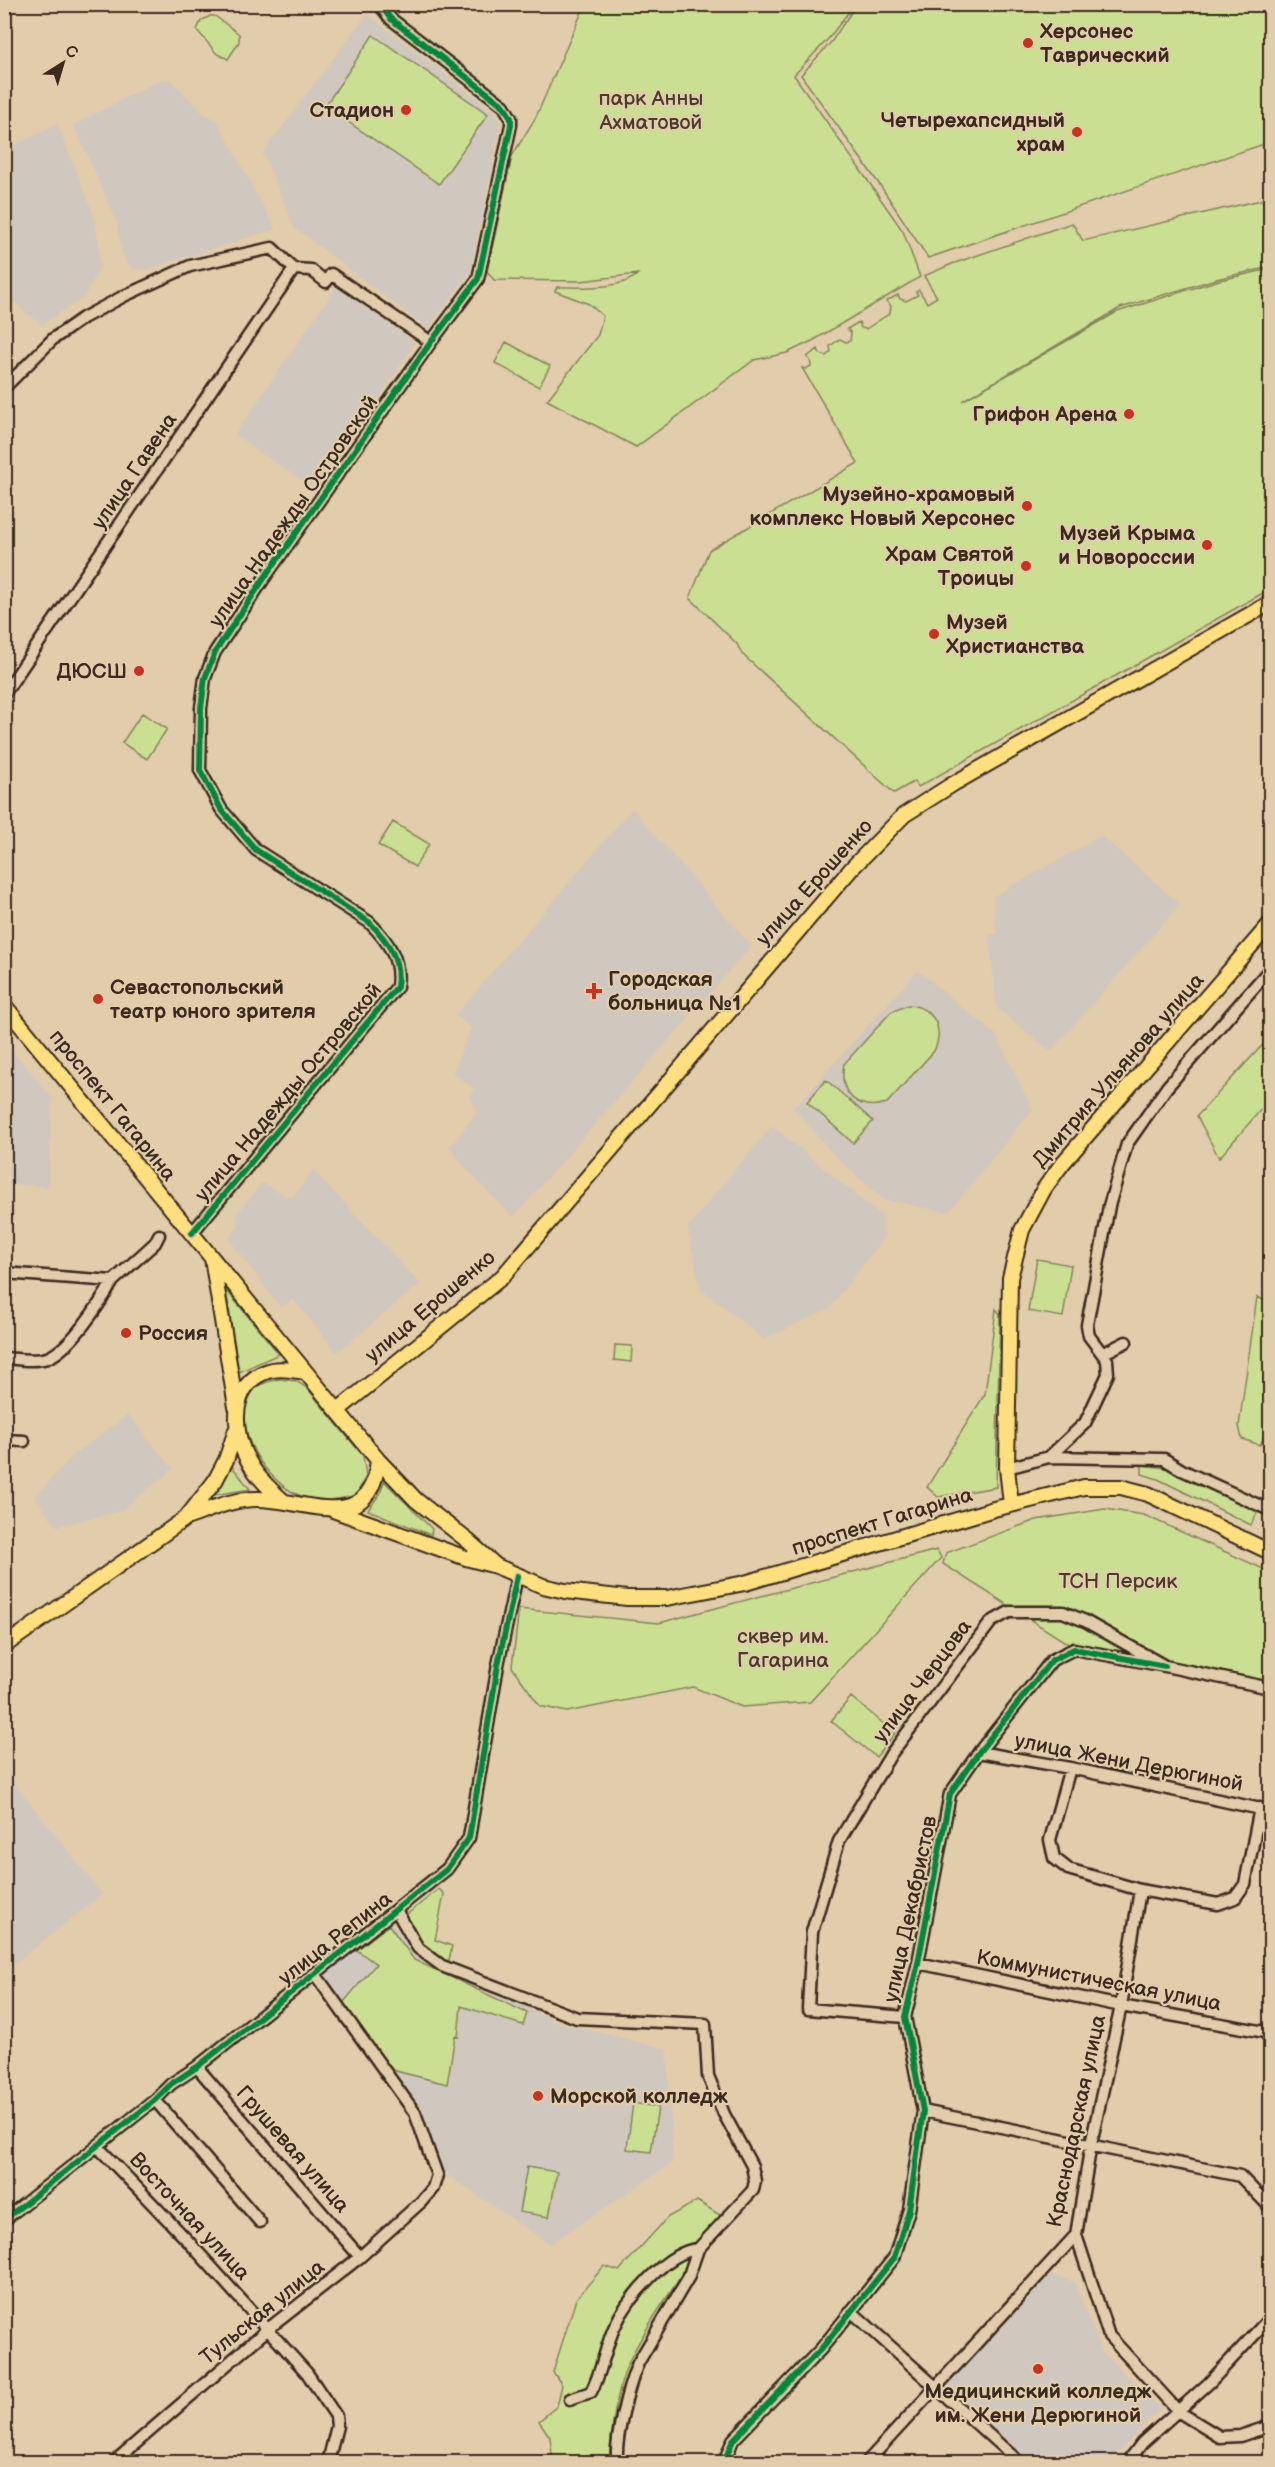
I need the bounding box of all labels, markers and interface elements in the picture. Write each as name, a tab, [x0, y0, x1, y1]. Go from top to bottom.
place label: Херсонес Таврический	[1039, 19, 1170, 68]
north arrow	[33, 33, 93, 93]
marker: Херсонес Таврический	[1021, 36, 1035, 50]
text: С	[61, 41, 81, 63]
park label: парк Анны Ахматовой	[599, 86, 703, 135]
place label: Стадион	[310, 98, 394, 123]
marker: Стадион	[399, 103, 413, 117]
place label: Четырехапсидный храм	[881, 108, 1065, 157]
marker: Четырехапсидный храм	[1070, 125, 1084, 139]
street label: улица Надежды Островской	[204, 390, 383, 632]
place label: Грифон Арена	[972, 402, 1118, 427]
marker: Грифон Арена	[1122, 407, 1136, 421]
street label: улица Гавена	[86, 408, 183, 534]
place label: Музейно-храмовый комплекс Новый Херсонес	[750, 482, 1015, 531]
marker: Музейно-храмовый комплекс Новый Херсонес	[1020, 499, 1034, 513]
place label: Музей Крыма и Новороссии	[1058, 521, 1196, 570]
marker: Музей Крыма и Новороссии	[1200, 538, 1214, 552]
place label: Храм Святой Троицы	[885, 542, 1014, 591]
marker: Храм Святой Троицы	[1019, 559, 1033, 573]
place label: Музей Христианства	[945, 610, 1085, 659]
marker: Музей Христианства	[927, 627, 941, 641]
place label: ДЮСШ	[57, 659, 127, 684]
marker: ДЮСШ	[132, 664, 146, 678]
street label: улица Ерошенко	[751, 814, 878, 951]
place label: Городская больница №1	[608, 967, 741, 1016]
street label: Дмитрия Ульянова улица	[1027, 968, 1210, 1172]
place label: Севастопольский театр юного зрителя	[110, 975, 316, 1024]
street label: улица Надежды Островской	[190, 978, 387, 1207]
marker: Городская больница №1	[585, 982, 603, 1000]
marker: Севастопольский театр юного зрителя	[91, 992, 105, 1006]
street label: проспект Гагарина	[44, 1025, 182, 1187]
street label: улица Ерошенко	[360, 1245, 500, 1368]
place label: Россия	[138, 1321, 208, 1346]
marker: Россия	[119, 1326, 133, 1340]
street label: проспект Гагарина	[789, 1482, 976, 1561]
park label: ТСН Персик	[1058, 1569, 1178, 1594]
street label: улица Черцова	[868, 1614, 977, 1748]
park label: сквер им. Гагарина	[737, 1624, 830, 1673]
street label: улица Жени Дерюгиной	[1013, 1728, 1245, 1797]
street label: улица Декабристов	[878, 1813, 942, 2005]
street label: улица Репина	[274, 1886, 397, 1990]
street label: Коммунистическая улица	[974, 1944, 1224, 2017]
street label: Краснодарская улица	[1042, 2012, 1111, 2230]
street label: Грушевая улица	[231, 2081, 355, 2218]
place label: Морской колледж	[550, 2084, 728, 2109]
marker: Морской колледж	[531, 2089, 545, 2103]
street label: Восточная улица	[124, 2147, 256, 2286]
street label: Тульская улица	[195, 2254, 330, 2370]
marker: Медицинский колледж им. Жени Дерюгиной	[1031, 2362, 1045, 2376]
place label: Медицинский колледж им. Жени Дерюгиной	[925, 2379, 1152, 2428]

